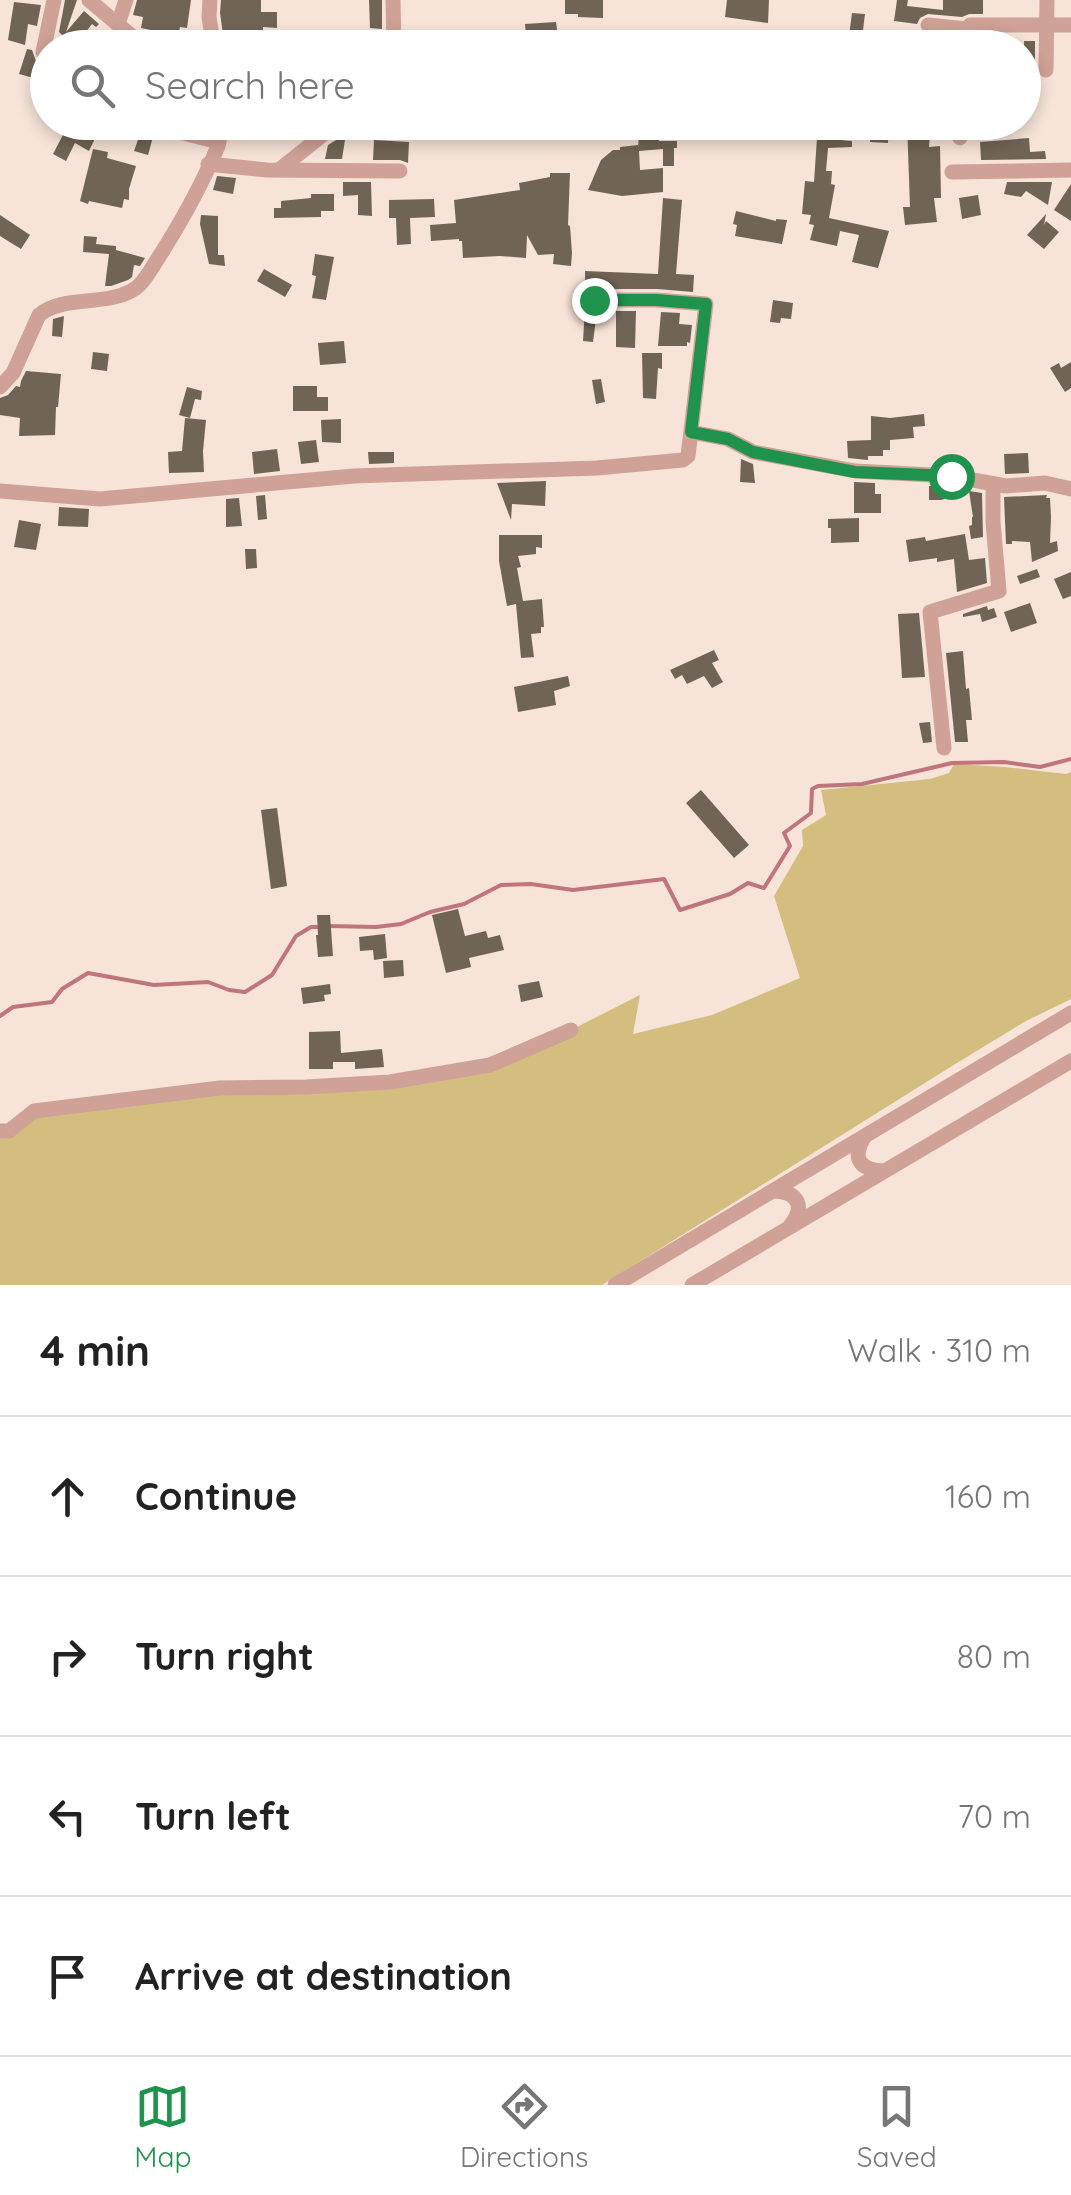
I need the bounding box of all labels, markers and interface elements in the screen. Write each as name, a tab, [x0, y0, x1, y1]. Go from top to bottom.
search box	[30, 30, 1041, 140]
icon: search	[65, 58, 120, 113]
text: Search here	[145, 61, 355, 109]
route end	[572, 278, 618, 324]
route start	[929, 454, 975, 500]
text: 4 min	[40, 1324, 150, 1377]
text: Walk · 310 m	[847, 1330, 1031, 1370]
icon: ahead	[40, 1469, 95, 1524]
text: Continue	[135, 1472, 297, 1520]
text: 160 m	[945, 1476, 1031, 1516]
icon: right	[40, 1629, 95, 1684]
text: Turn right	[135, 1632, 314, 1680]
text: 80 m	[957, 1636, 1031, 1676]
icon: left	[40, 1789, 95, 1844]
text: Turn left	[135, 1792, 291, 1840]
text: 70 m	[958, 1796, 1031, 1836]
icon: arrive	[40, 1949, 95, 2004]
text: Arrive at destination	[135, 1952, 512, 2000]
tab: Map	[134, 2079, 191, 2174]
tab: Directions	[460, 2079, 588, 2174]
tab: Saved	[857, 2079, 937, 2174]

